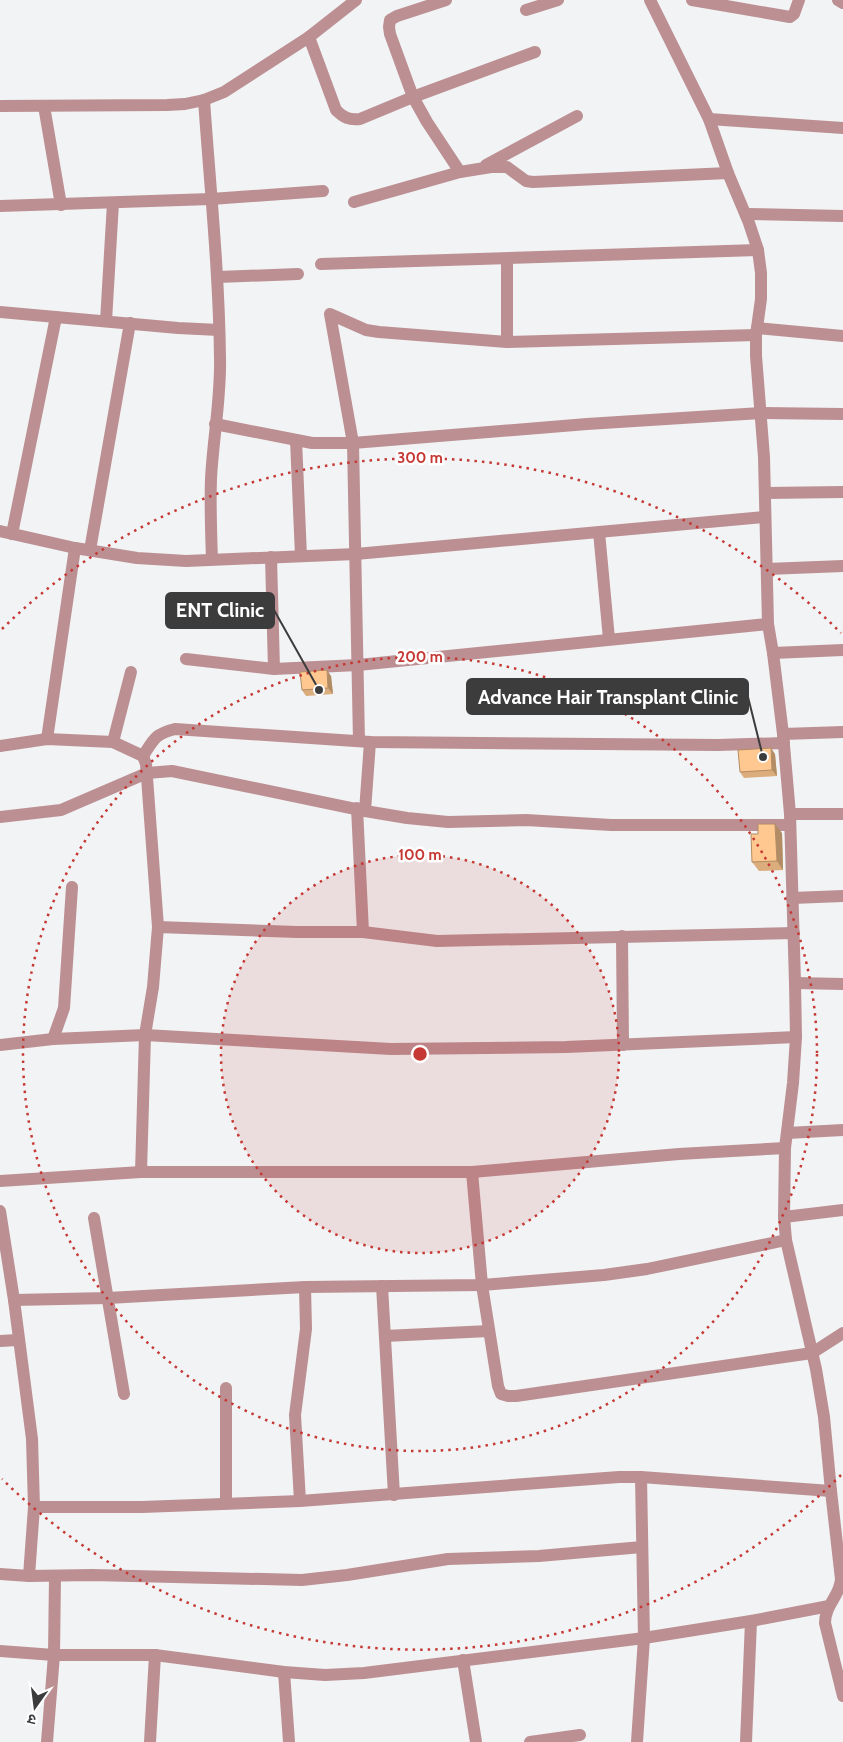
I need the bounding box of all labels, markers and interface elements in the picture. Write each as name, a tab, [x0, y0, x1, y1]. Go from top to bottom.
text: 300 m	[397, 449, 443, 467]
callout: ENT Clinic	[166, 593, 274, 628]
text: ENT Clinic	[176, 598, 264, 622]
text: 200 m	[397, 648, 443, 666]
callout: Advance Hair Transplant Clinic	[467, 679, 748, 714]
text: Advance Hair Transplant Clinic	[478, 685, 738, 709]
text: 100 m	[398, 846, 442, 864]
centre of rings	[411, 1045, 429, 1063]
north arrow	[10, 1682, 60, 1732]
text: उ	[25, 1710, 38, 1729]

